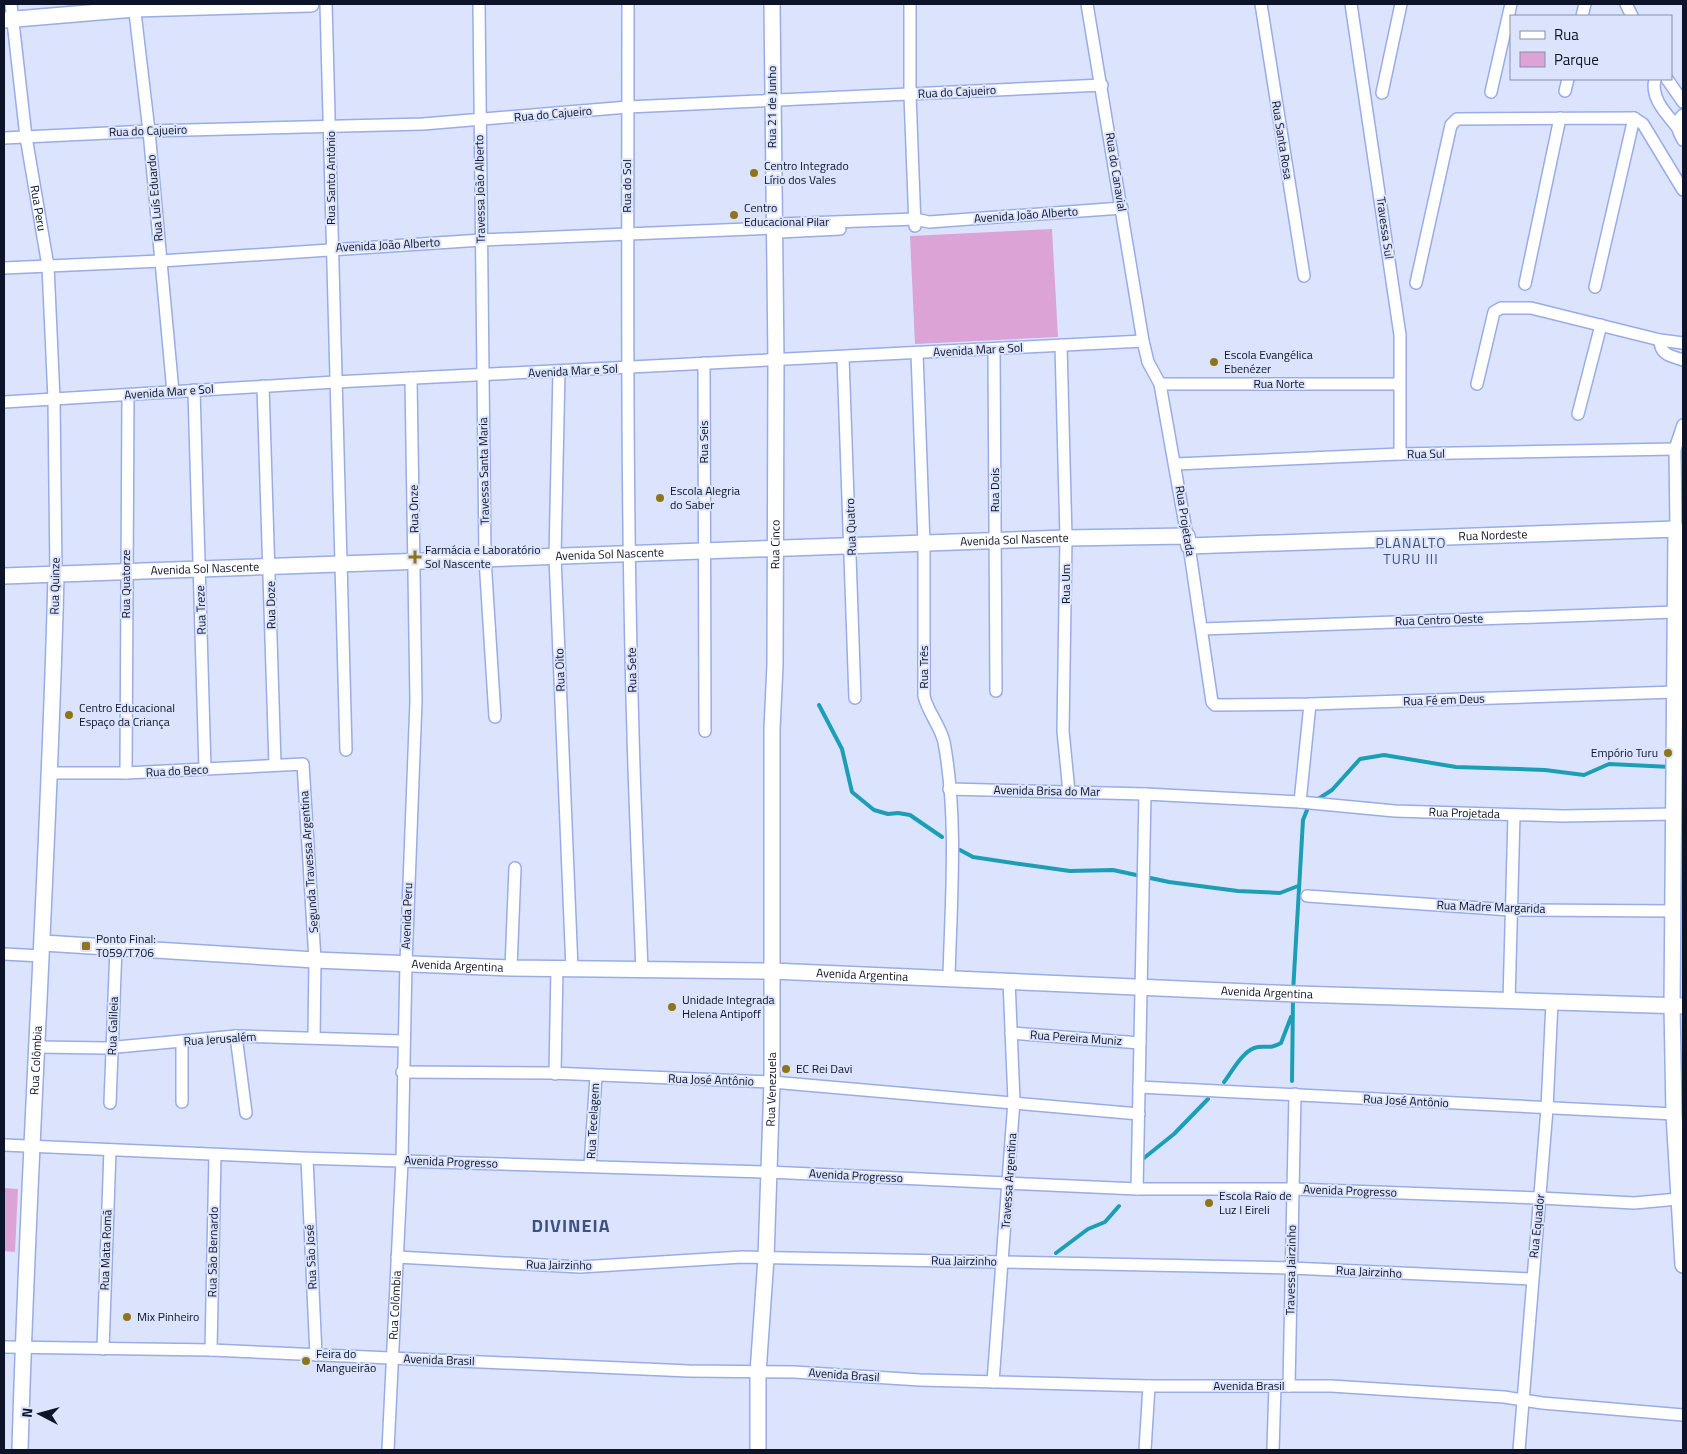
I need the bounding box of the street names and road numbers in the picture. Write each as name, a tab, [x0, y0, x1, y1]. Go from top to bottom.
street label: Rua 21 de Junho	[762, 66, 781, 148]
street label: Rua do Cajueiro	[917, 80, 997, 103]
street label: Rua Santa Rosa	[1267, 99, 1298, 181]
street label: Rua do Cajueiro	[513, 101, 593, 126]
street label: Rua do Cajueiro	[109, 120, 187, 141]
street label: Rua Santo Antônio	[321, 131, 340, 225]
street label: Rua do Canavial	[1101, 131, 1132, 213]
street label: Travessa João Alberto	[469, 135, 490, 243]
street label: Rua Luís Eduardo	[141, 154, 168, 242]
street label: Rua do Sol	[617, 159, 636, 213]
street label: Rua Peru	[25, 184, 52, 232]
street label: Travessa Sul	[1372, 196, 1399, 260]
street label: Avenida João Alberto	[973, 201, 1079, 228]
street label: Avenida João Alberto	[335, 232, 441, 257]
street label: Avenida Mar e Sol	[933, 338, 1023, 361]
street label: Avenida Mar e Sol	[528, 359, 618, 382]
street label: Rua Norte	[1253, 374, 1305, 393]
street label: Avenida Mar e Sol	[123, 379, 214, 404]
street label: Travessa Santa Maria	[473, 417, 494, 525]
street label: Rua Seis	[694, 420, 713, 464]
street label: Rua Sul	[1407, 444, 1445, 463]
street label: Rua Dois	[985, 467, 1004, 512]
street label: Rua Projetada	[1171, 484, 1200, 558]
street label: Rua Onze	[404, 485, 423, 533]
street label: Rua Quatro	[840, 498, 861, 556]
street label: Rua Cinco	[765, 520, 784, 569]
street label: Rua Nordeste	[1458, 524, 1528, 546]
street label: Avenida Sol Nascente	[960, 528, 1069, 551]
street label: Avenida Sol Nascente	[555, 542, 664, 565]
street label: Rua Quatorze	[116, 550, 135, 618]
street label: Rua Quinze	[45, 557, 64, 615]
street label: Avenida Sol Nascente	[150, 557, 260, 580]
street label: Rua Um	[1056, 564, 1075, 604]
street label: Rua Doze	[261, 581, 280, 629]
street label: Rua Treze	[190, 585, 211, 635]
street label: Rua Centro Oeste	[1395, 608, 1483, 631]
street label: Rua Três	[914, 645, 933, 689]
street label: Rua Sete	[622, 647, 641, 693]
street label: Rua Oito	[549, 648, 570, 692]
street label: Rua Fé em Deus	[1403, 689, 1486, 710]
street label: Rua do Beco	[145, 759, 209, 782]
street label: Avenida Brisa do Mar	[993, 780, 1101, 801]
street label: Segunda Travessa Argentina	[294, 790, 323, 934]
street label: Rua Projetada	[1428, 802, 1500, 823]
street label: Avenida Peru	[396, 882, 417, 949]
street label: Rua Madre Margarida	[1436, 895, 1546, 918]
street label: Avenida Argentina	[411, 954, 504, 977]
street label: Avenida Argentina	[816, 963, 909, 986]
street label: Avenida Argentina	[1220, 981, 1313, 1003]
street label: Rua Galileia	[102, 996, 123, 1056]
street label: Rua Colômbia	[24, 1025, 47, 1095]
street label: Rua Pereira Muniz	[1029, 1025, 1123, 1050]
street label: Rua Jerusalém	[183, 1026, 257, 1051]
street label: Rua Venezuela	[760, 1052, 781, 1127]
street label: Rua José Antônio	[668, 1069, 754, 1090]
street label: Rua Tecelagem	[581, 1083, 604, 1159]
street label: Rua José Antônio	[1363, 1089, 1449, 1112]
street label: Travessa Argentina	[996, 1132, 1021, 1230]
street label: Avenida Progresso	[404, 1150, 498, 1173]
street label: Avenida Progresso	[809, 1164, 903, 1187]
street label: Avenida Progresso	[1303, 1179, 1397, 1202]
street label: Rua Equador	[1524, 1193, 1549, 1259]
street label: Rua São Bernardo	[202, 1207, 223, 1297]
street label: Rua Mata Romã	[95, 1209, 116, 1291]
street label: Rua São José	[299, 1224, 322, 1290]
street label: Travessa Jairzinho	[1280, 1225, 1301, 1315]
street label: Rua Jairzinho	[931, 1250, 997, 1271]
street label: Rua Jairzinho	[526, 1254, 592, 1275]
street label: Rua Jairzinho	[1336, 1260, 1402, 1283]
street label: Rua Colômbia	[383, 1270, 406, 1340]
street label: Avenida Brasil	[403, 1349, 475, 1370]
street label: Avenida Brasil	[808, 1363, 880, 1386]
street label: Avenida Brasil	[1213, 1376, 1285, 1395]

